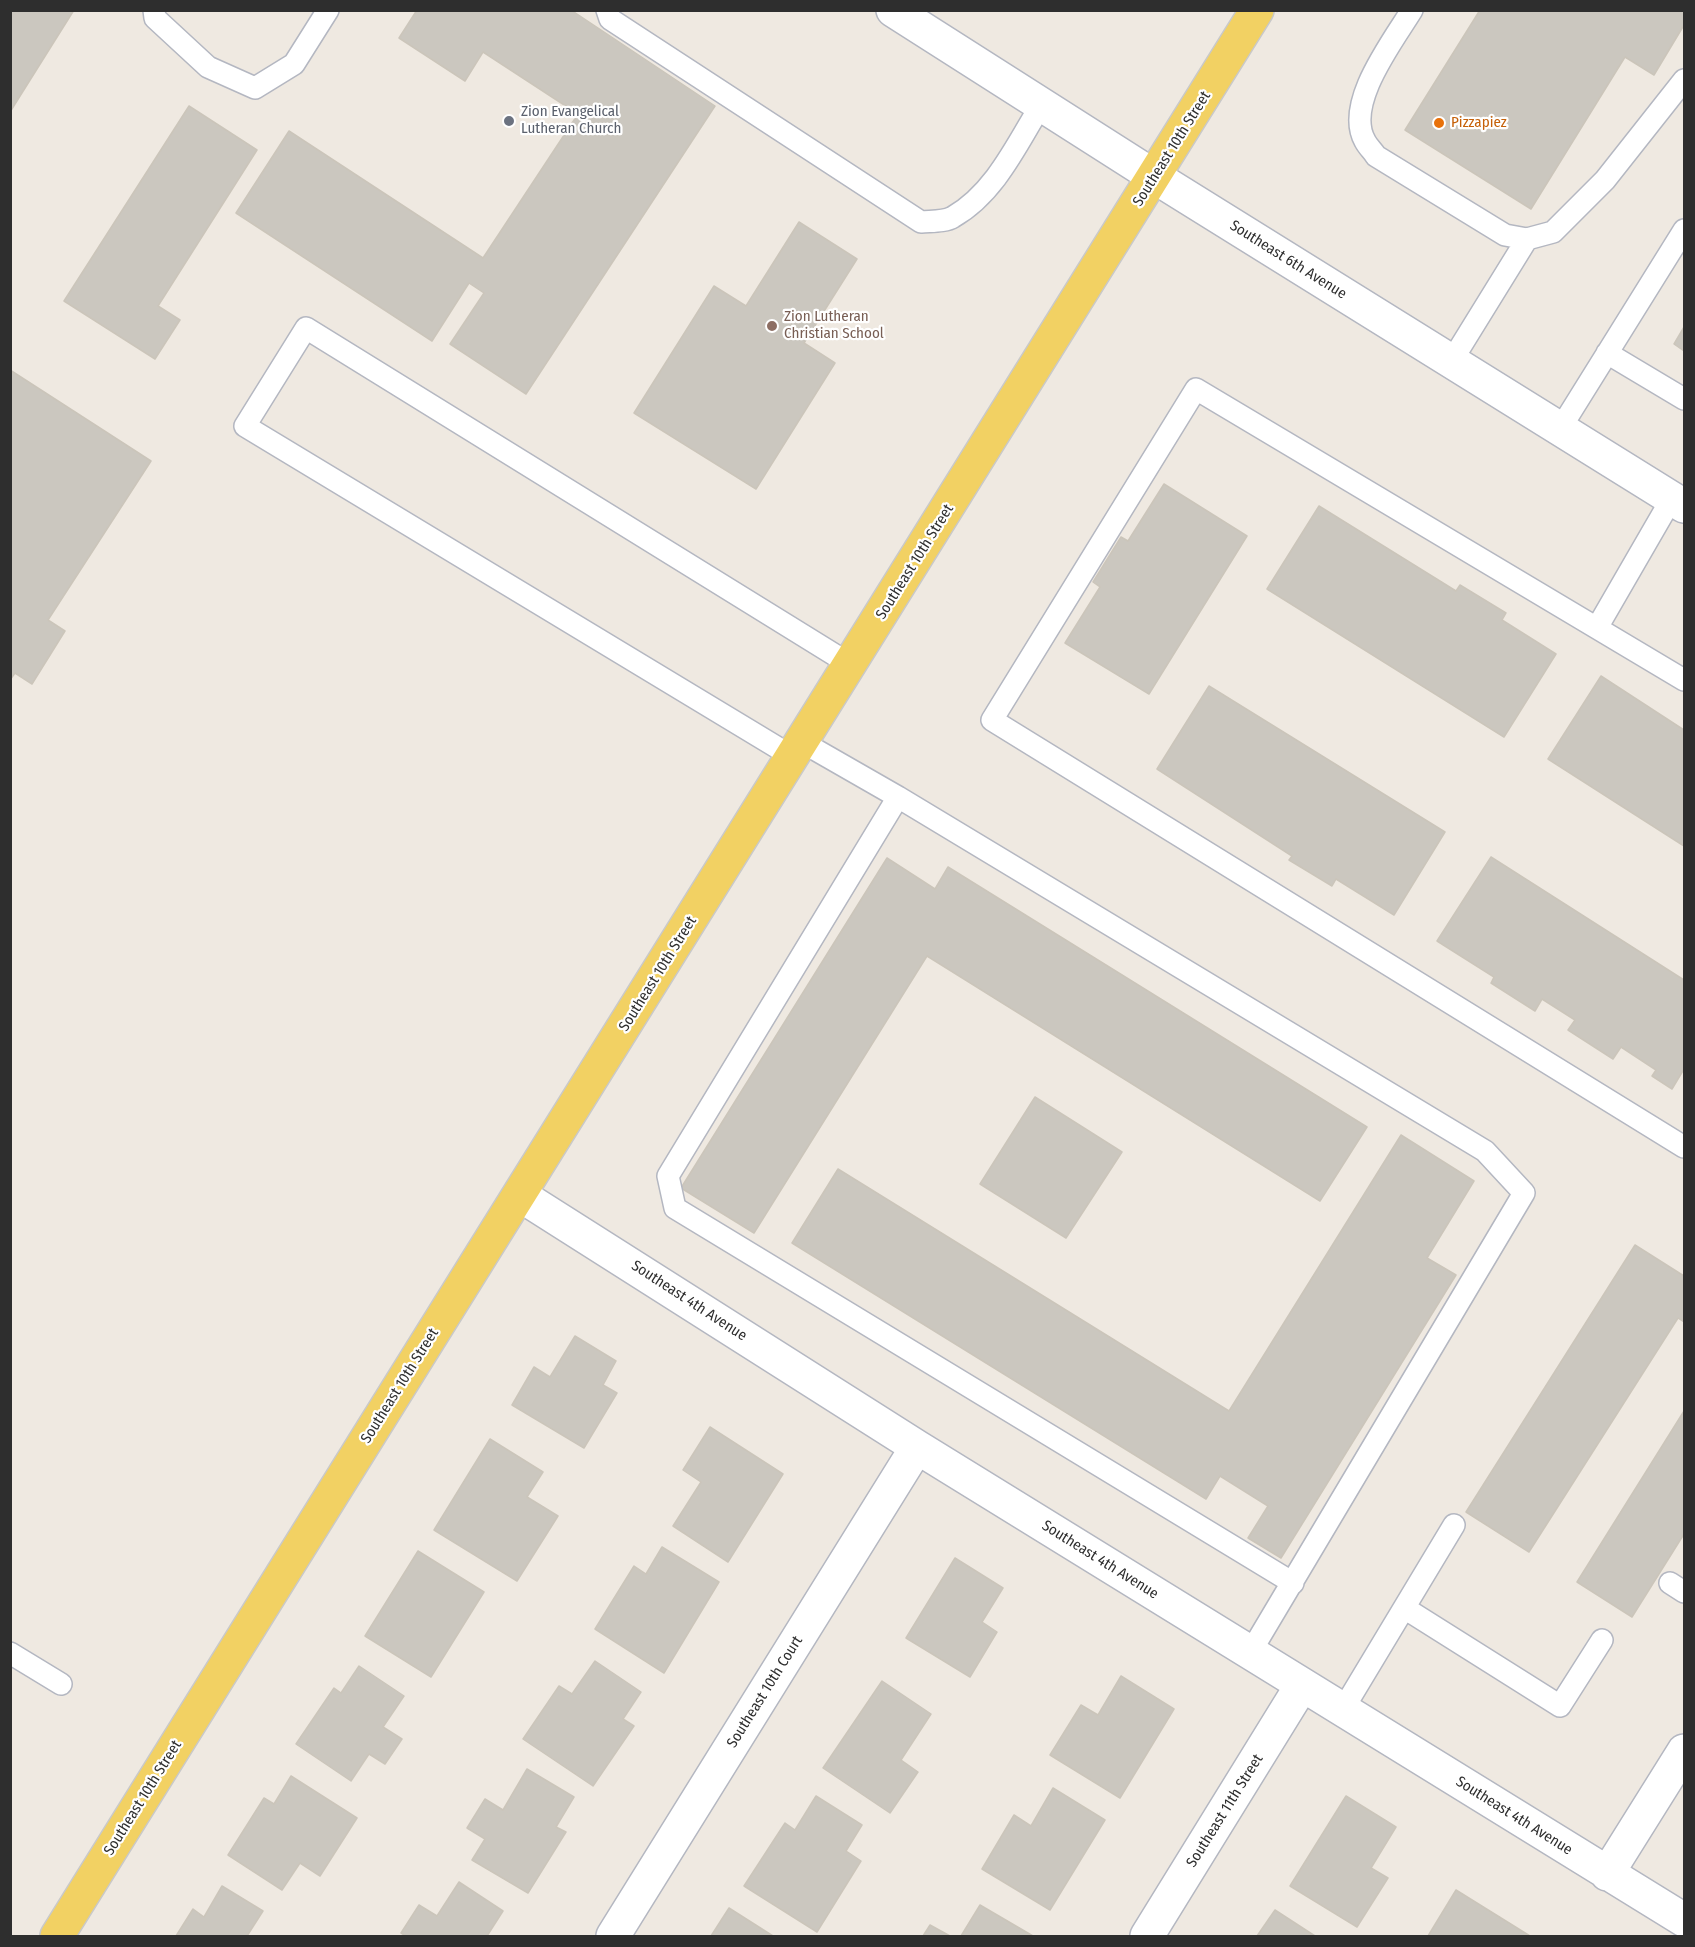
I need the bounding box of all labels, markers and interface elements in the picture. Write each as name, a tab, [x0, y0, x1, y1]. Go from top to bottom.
street label: Southeast 10th Street	[1129, 88, 1215, 210]
place label: Zion Evangelical Lutheran Church	[521, 103, 621, 138]
marker: Zion Evangelical Lutheran Church	[502, 114, 516, 128]
place label: Pizzapiez	[1451, 114, 1507, 132]
marker: Pizzapiez	[1432, 116, 1446, 130]
street label: Southeast 6th Avenue	[1226, 217, 1350, 303]
place label: Zion Lutheran Christian School	[784, 308, 884, 343]
marker: Zion Lutheran Christian School	[765, 319, 779, 333]
street label: Southeast 10th Street	[872, 501, 958, 623]
street label: Southeast 10th Street	[615, 913, 701, 1035]
street label: Southeast 4th Avenue	[628, 1257, 750, 1345]
street label: Southeast 10th Street	[357, 1325, 443, 1447]
street label: Southeast 4th Avenue	[1038, 1517, 1162, 1603]
street label: Southeast 10th Court	[723, 1633, 807, 1751]
street label: Southeast 10th Street	[100, 1737, 186, 1859]
street label: Southeast 11th Street	[1183, 1751, 1267, 1871]
street label: Southeast 4th Avenue	[1452, 1773, 1576, 1859]

